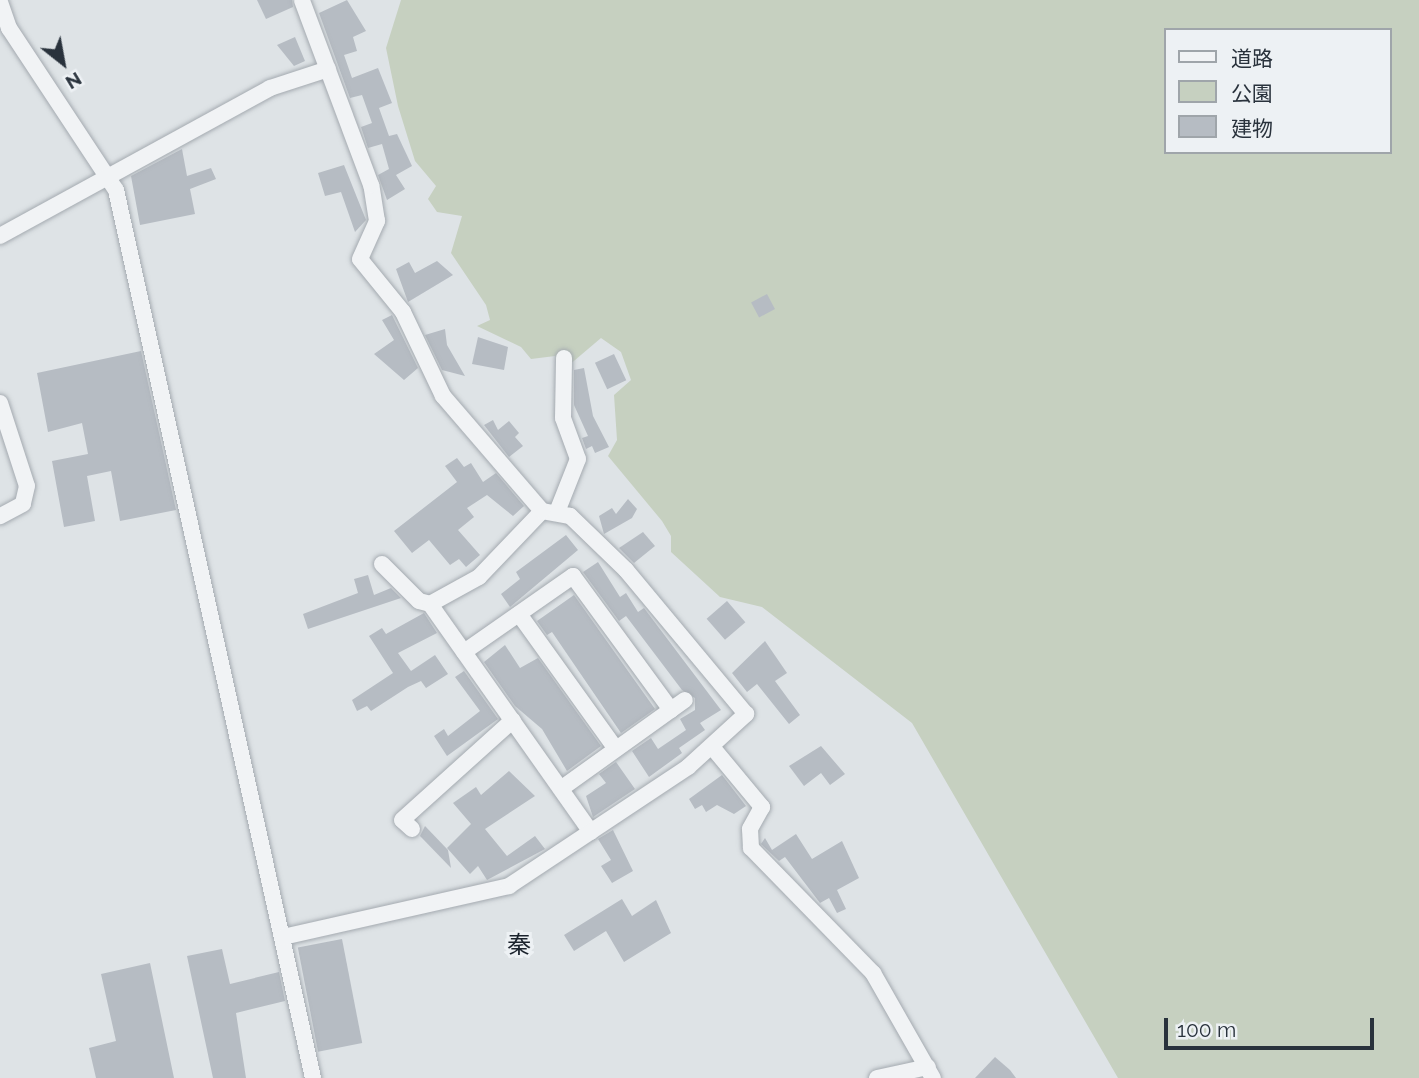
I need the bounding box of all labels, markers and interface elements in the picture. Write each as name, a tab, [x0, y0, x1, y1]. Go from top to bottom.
north arrow	[28, 28, 98, 98]
legend	[1164, 28, 1391, 154]
text: 道路	[1231, 46, 1273, 71]
text: N	[62, 68, 86, 94]
text: 公園	[1231, 81, 1273, 106]
text: 建物	[1231, 116, 1273, 141]
district label: 秦	[507, 931, 531, 959]
scale bar	[1167, 1004, 1377, 1048]
text: 100 m	[1177, 1017, 1236, 1042]

